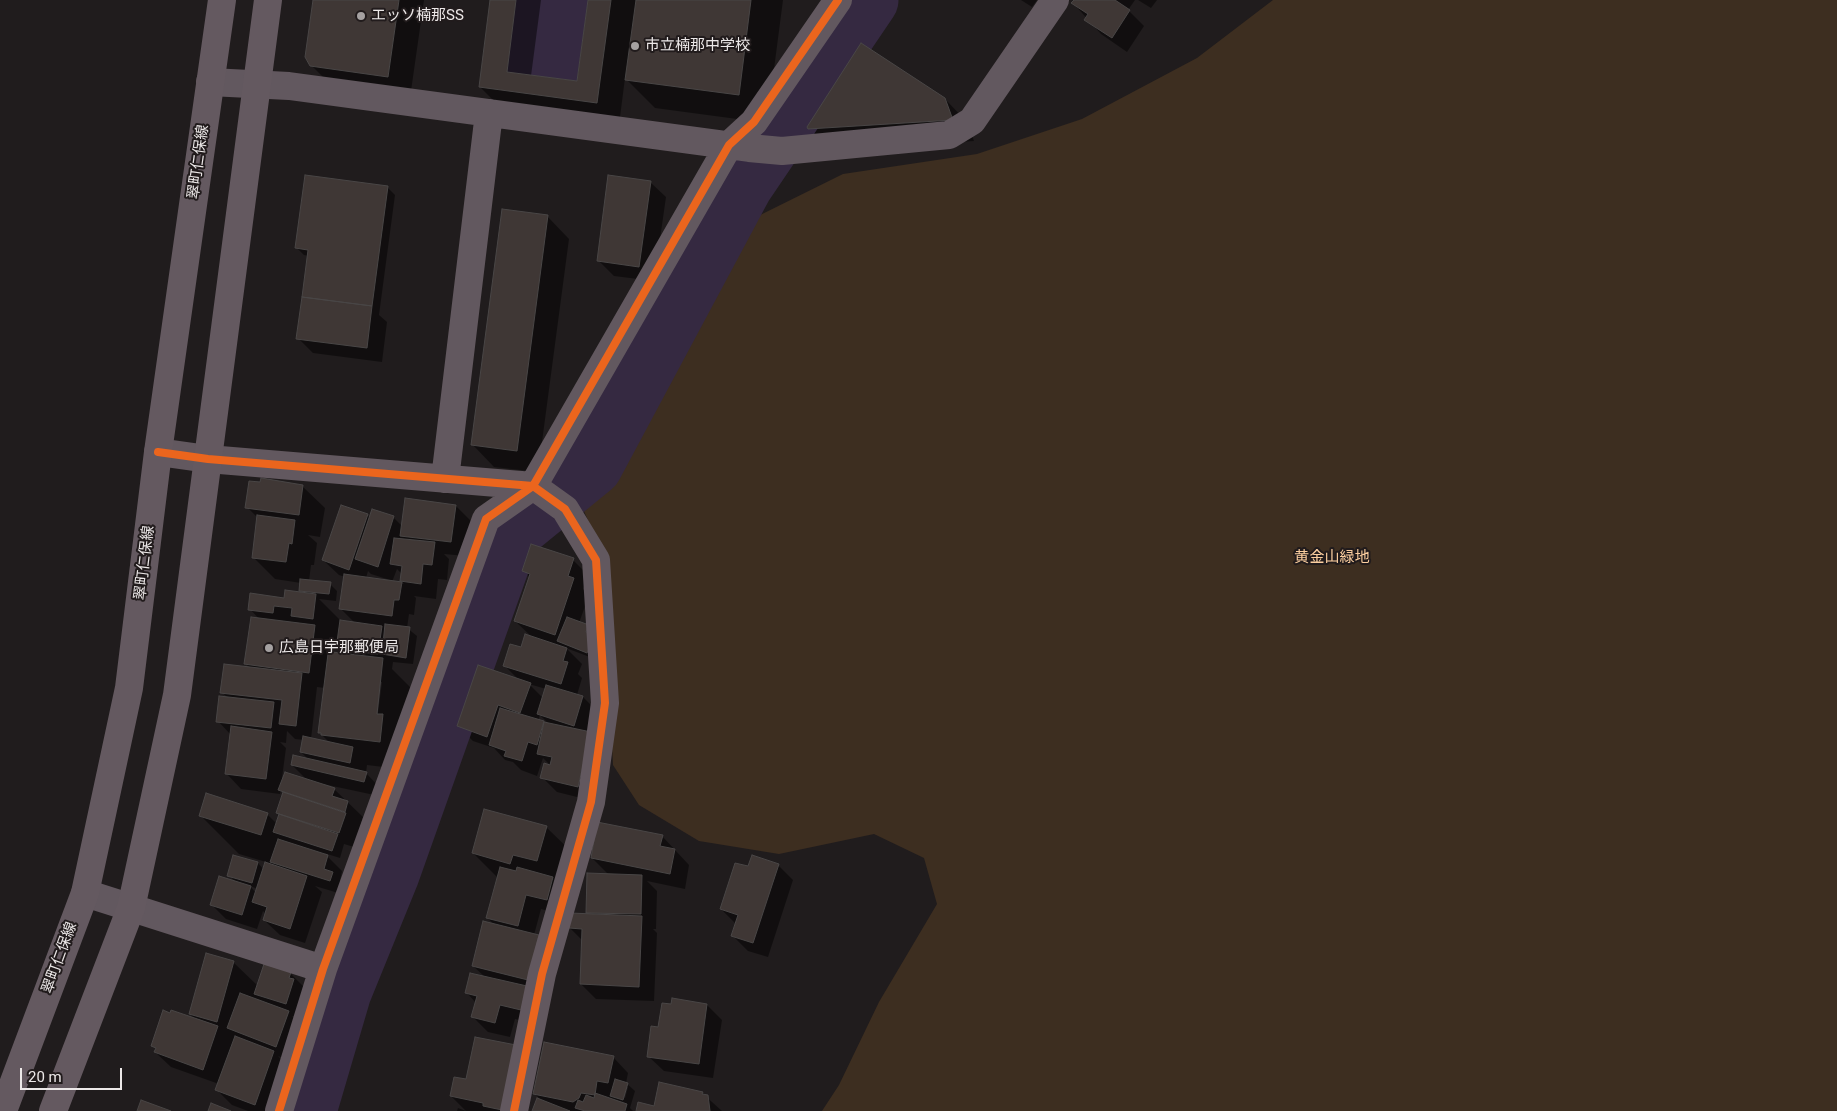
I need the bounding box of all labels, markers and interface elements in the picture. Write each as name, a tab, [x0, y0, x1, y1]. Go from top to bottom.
place label: エッソ楠那SS	[371, 7, 464, 25]
marker: エッソ楠那SS	[355, 10, 367, 22]
place label: 市立楠那中学校	[645, 37, 750, 55]
marker: 市立楠那中学校	[629, 40, 641, 52]
street label: 翠町仁保線	[185, 124, 213, 200]
street label: 翠町仁保線	[131, 525, 159, 601]
park label: 黄金山緑地	[1295, 549, 1369, 567]
place label: 広島日宇那郵便局	[279, 639, 399, 657]
marker: 広島日宇那郵便局	[263, 642, 275, 654]
street label: 翠町仁保線	[39, 920, 81, 996]
scale bar	[22, 1058, 125, 1090]
text: 20 m	[28, 1068, 62, 1086]

